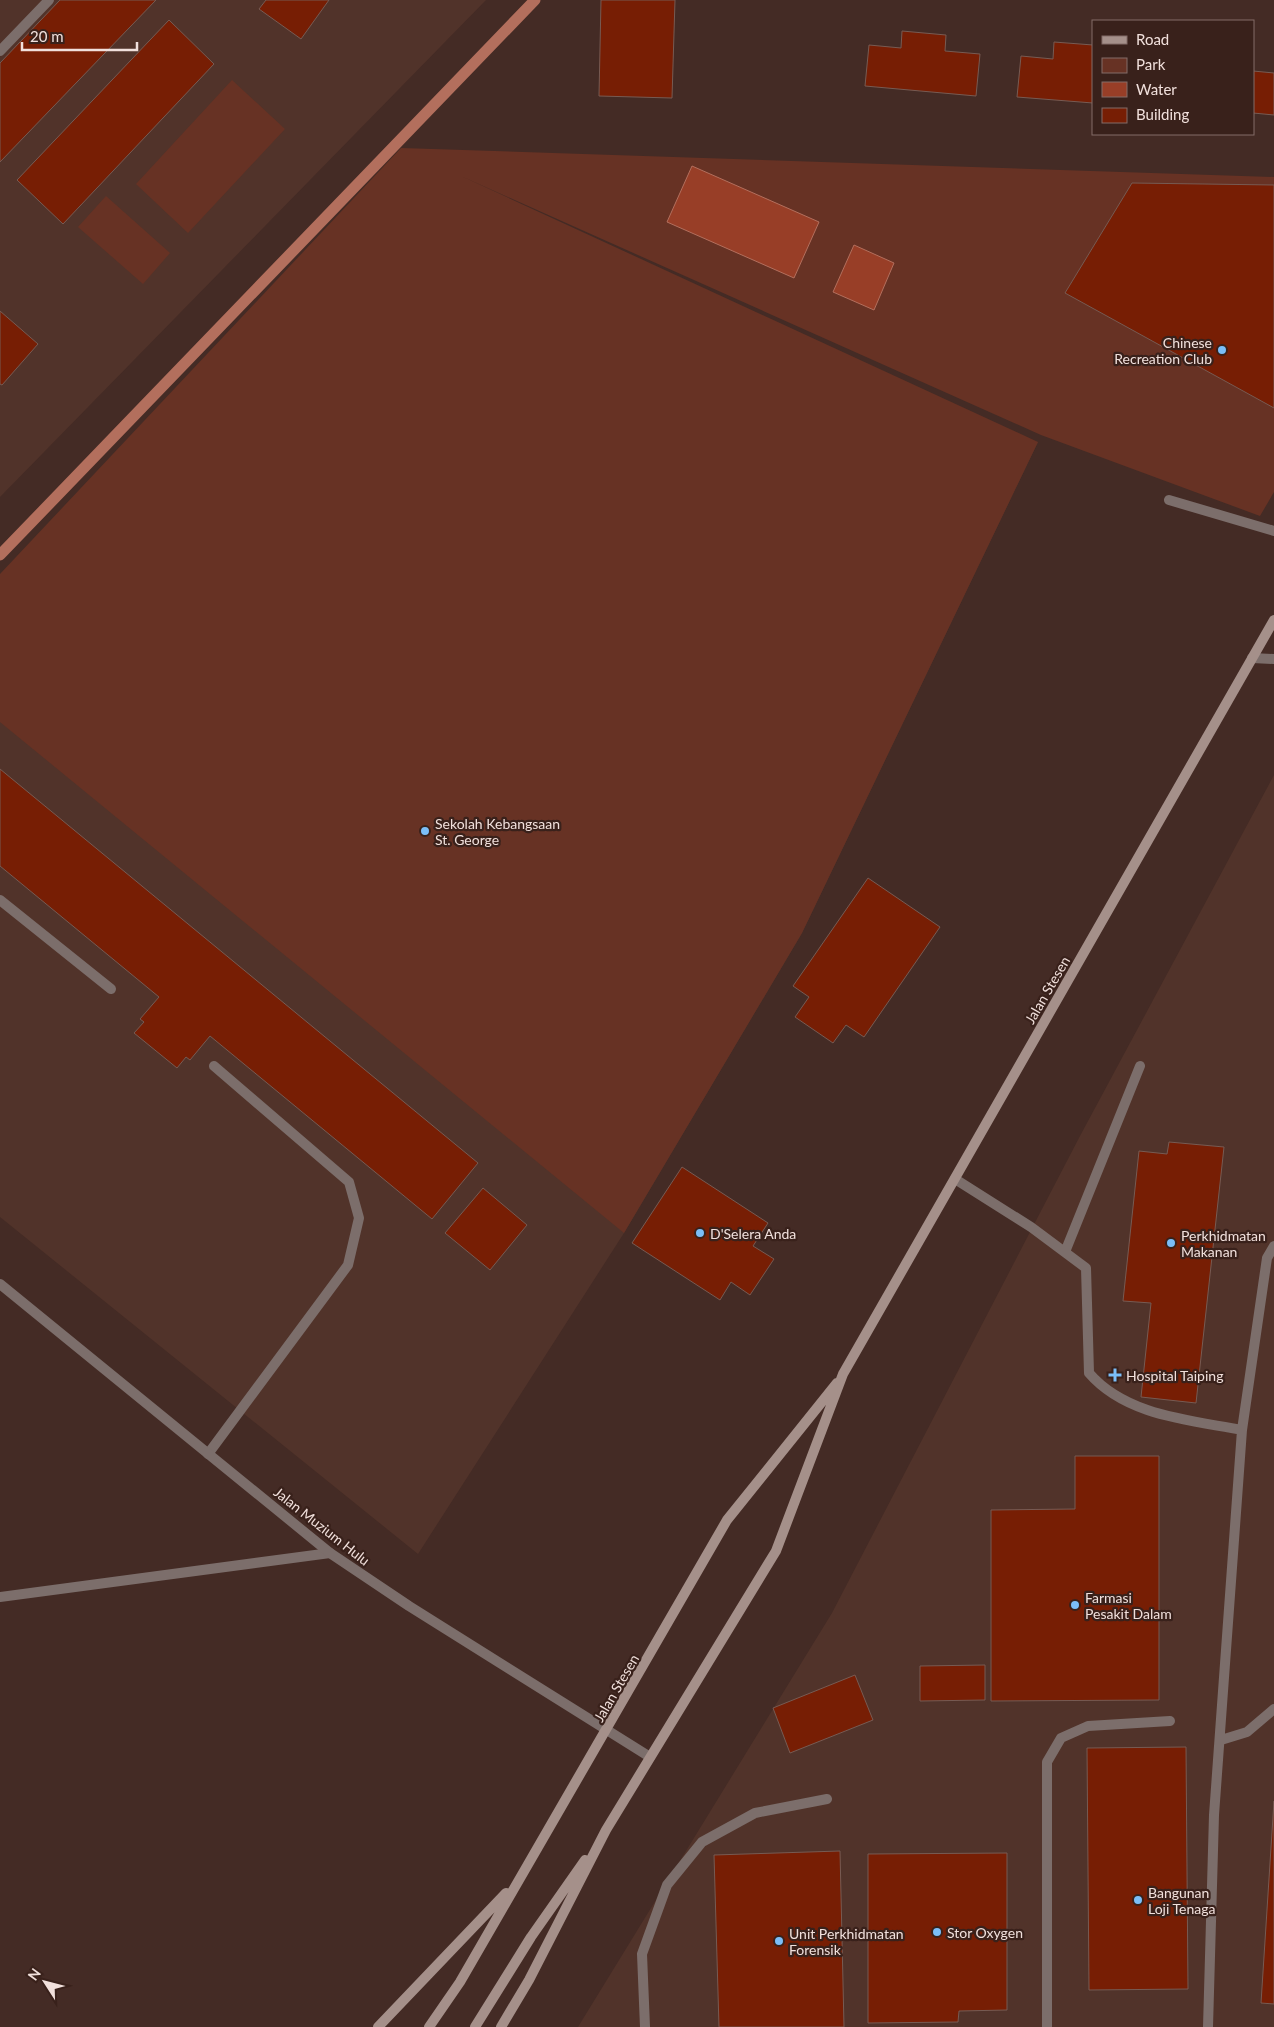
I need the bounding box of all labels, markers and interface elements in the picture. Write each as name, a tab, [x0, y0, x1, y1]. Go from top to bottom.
scale bar	[22, 20, 138, 52]
legend	[1092, 20, 1254, 135]
text: 20 m	[30, 27, 64, 45]
text: Road	[1136, 30, 1169, 48]
text: Park	[1136, 55, 1166, 73]
text: Water	[1136, 80, 1177, 98]
text: Building	[1136, 105, 1189, 123]
place label: Chinese Recreation Club	[1114, 334, 1212, 367]
marker: Chinese Recreation Club	[1216, 344, 1228, 356]
place label: Sekolah Kebangsaan St. George	[435, 815, 560, 848]
marker: Sekolah Kebangsaan St. George	[419, 825, 431, 837]
street label: Jalan Stesen	[1021, 953, 1073, 1027]
place label: D'Selera Anda	[710, 1225, 796, 1242]
marker: D'Selera Anda	[694, 1227, 706, 1239]
place label: Perkhidmatan Makanan	[1181, 1227, 1266, 1260]
marker: Perkhidmatan Makanan	[1165, 1237, 1177, 1249]
place label: Hospital Taiping	[1126, 1367, 1223, 1384]
marker: Hospital Taiping	[1108, 1368, 1122, 1382]
street label: Jalan Muzium Hulu	[271, 1483, 373, 1569]
place label: Farmasi Pesakit Dalam	[1085, 1589, 1172, 1622]
marker: Farmasi Pesakit Dalam	[1069, 1599, 1081, 1611]
street label: Jalan Stesen	[590, 1651, 642, 1725]
place label: Bangunan Loji Tenaga	[1148, 1884, 1216, 1917]
marker: Bangunan Loji Tenaga	[1132, 1894, 1144, 1906]
place label: Stor Oxygen	[947, 1924, 1023, 1941]
place label: Unit Perkhidmatan Forensik	[789, 1925, 904, 1958]
marker: Stor Oxygen	[931, 1926, 943, 1938]
marker: Unit Perkhidmatan Forensik	[773, 1935, 785, 1947]
north arrow	[20, 1957, 70, 2007]
text: N	[24, 1965, 44, 1983]

